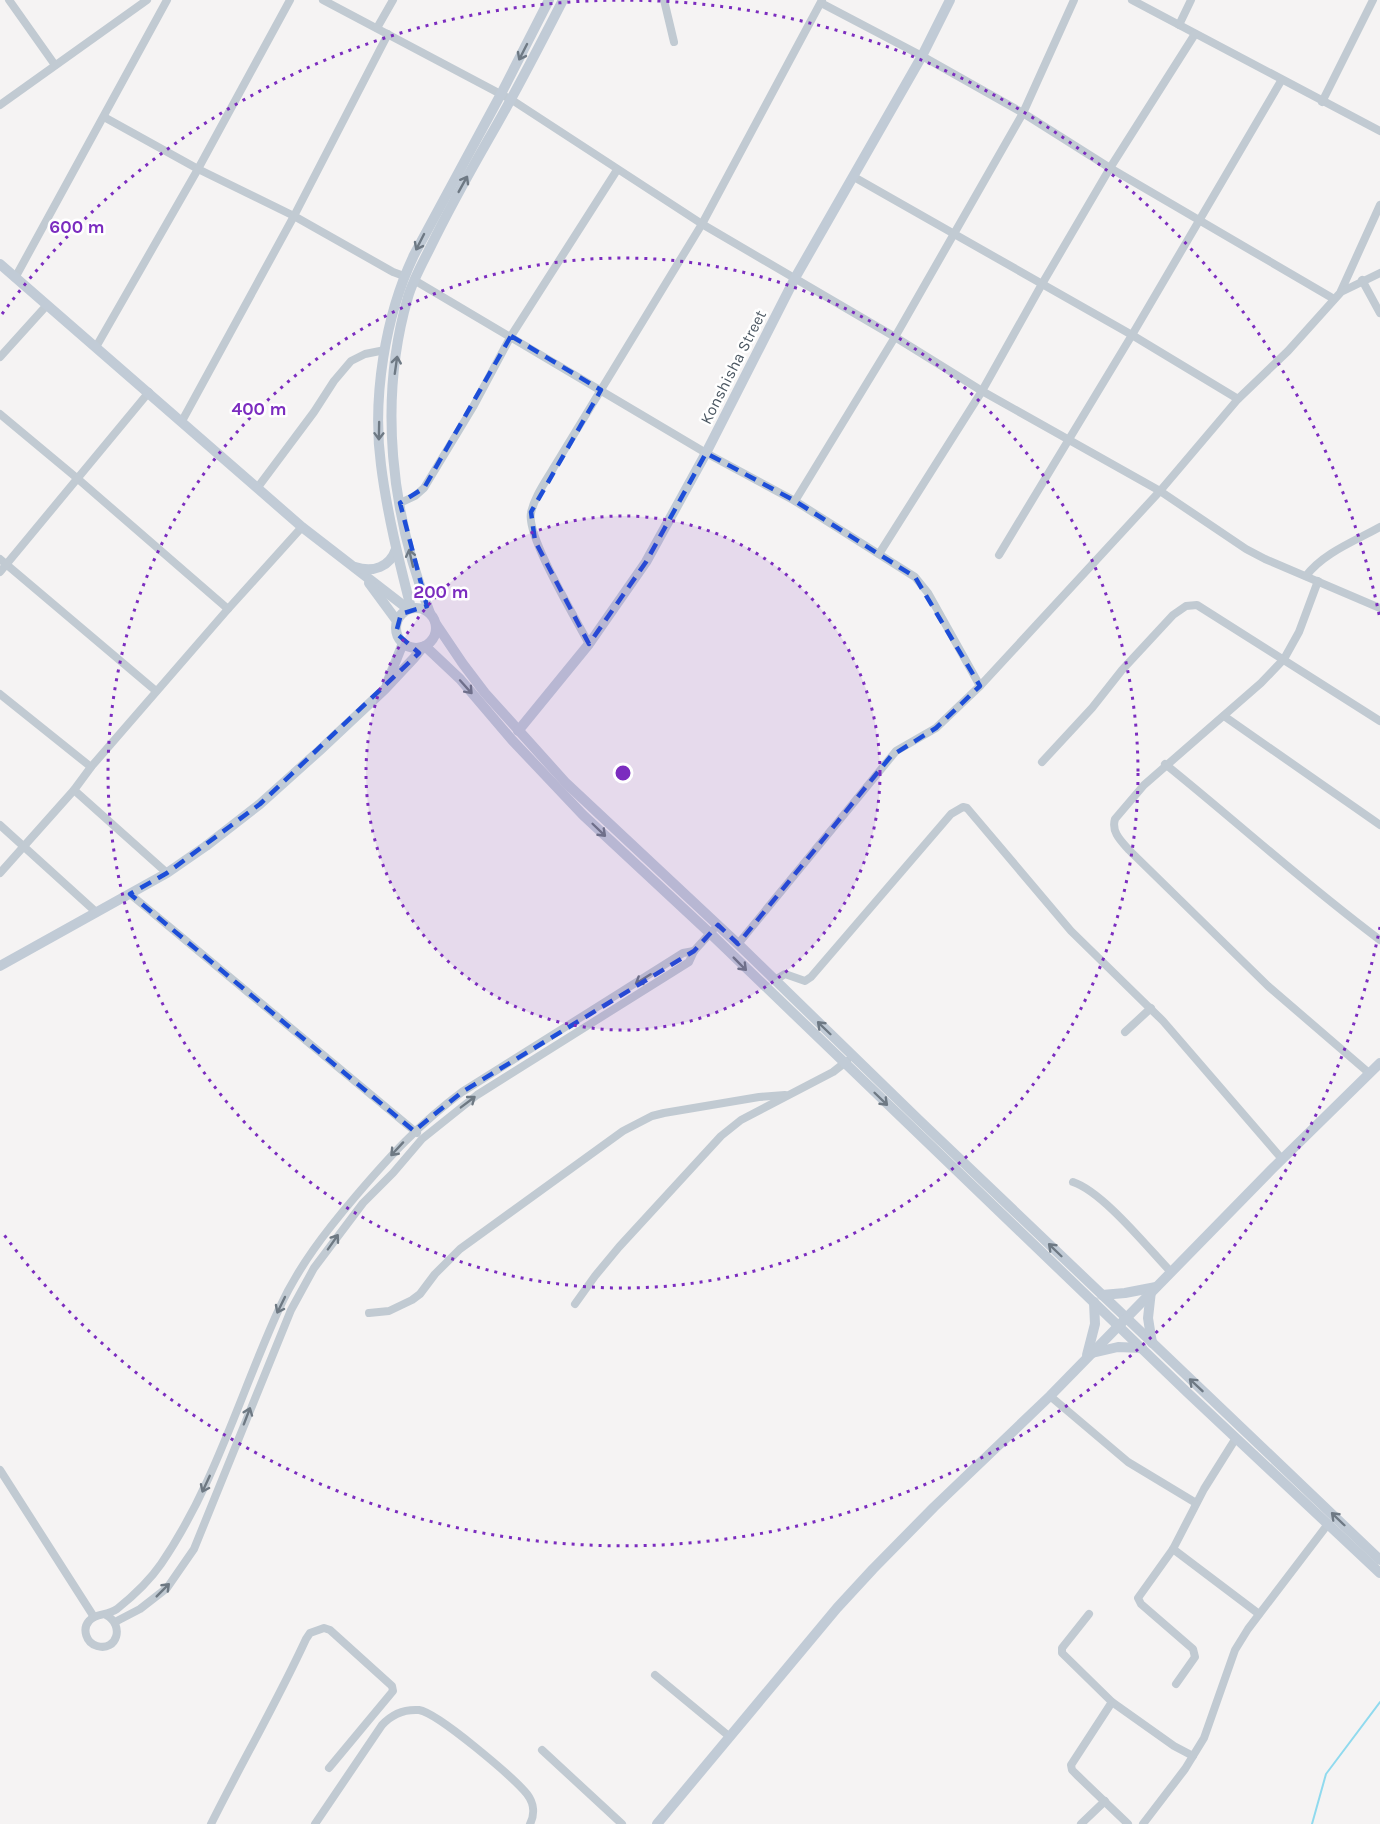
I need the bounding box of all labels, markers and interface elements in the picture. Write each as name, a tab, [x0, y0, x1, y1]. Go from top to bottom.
one-way arrow	[516, 43, 528, 61]
one-way arrow	[457, 176, 469, 193]
text: 600 m	[49, 216, 105, 238]
one-way arrow	[414, 233, 425, 251]
street label: Konshisha Street	[696, 307, 770, 427]
one-way arrow	[390, 355, 401, 375]
text: 400 m	[231, 398, 287, 420]
one-way arrow	[373, 420, 385, 440]
one-way arrow	[404, 548, 416, 567]
text: 200 m	[413, 581, 469, 603]
one-way arrow	[459, 678, 473, 694]
centre of rings	[613, 763, 633, 783]
one-way arrow	[591, 823, 606, 837]
one-way arrow	[733, 956, 748, 971]
one-way arrow	[635, 973, 652, 985]
one-way arrow	[817, 1021, 832, 1035]
one-way arrow	[873, 1092, 888, 1106]
one-way arrow	[459, 1096, 475, 1108]
one-way arrow	[390, 1141, 404, 1156]
one-way arrow	[327, 1234, 339, 1250]
one-way arrow	[1048, 1243, 1063, 1257]
one-way arrow	[275, 1295, 287, 1313]
one-way arrow	[1189, 1378, 1204, 1392]
one-way arrow	[243, 1407, 254, 1426]
one-way arrow	[199, 1475, 211, 1493]
one-way arrow	[1330, 1512, 1345, 1526]
one-way arrow	[156, 1583, 171, 1598]

